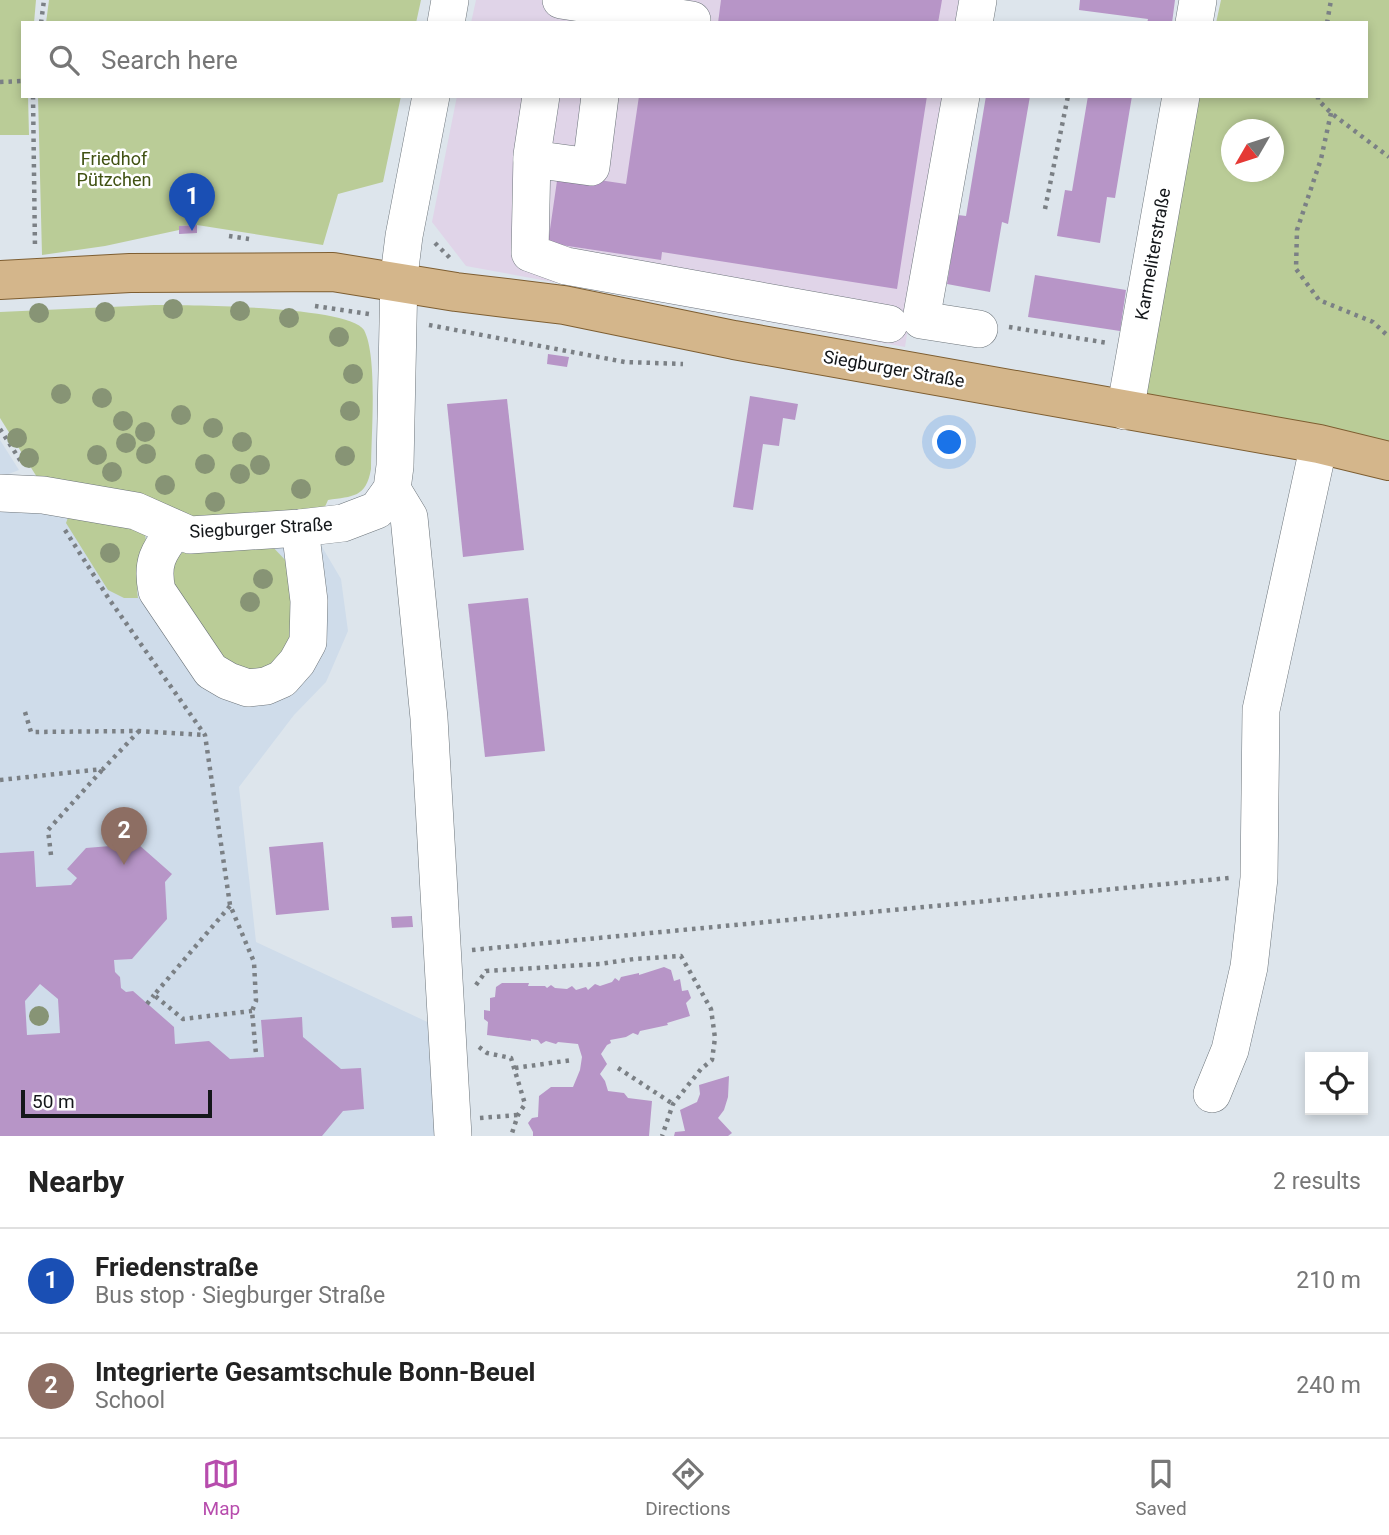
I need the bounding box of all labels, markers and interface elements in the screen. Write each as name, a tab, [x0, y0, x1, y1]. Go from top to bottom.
search box	[21, 21, 1368, 98]
icon: search	[45, 41, 83, 79]
text: Search here	[101, 45, 238, 75]
north arrow	[1221, 119, 1284, 182]
park label: Friedhof Pützchen	[77, 148, 151, 190]
pin: 1	[169, 173, 215, 231]
street label: Karmeliterstraße	[1131, 186, 1174, 322]
street label: Siegburger Straße	[822, 346, 966, 391]
your location	[932, 425, 966, 459]
street label: Siegburger Straße	[189, 513, 333, 542]
pin: 2	[101, 807, 147, 865]
map controls	[1305, 1052, 1368, 1115]
button: locate	[1305, 1052, 1368, 1115]
scale bar	[21, 1087, 212, 1119]
text: 50 m	[32, 1090, 75, 1113]
text: Nearby	[28, 1164, 124, 1199]
text: 2 results	[1273, 1168, 1361, 1195]
text: Friedenstraße	[95, 1252, 258, 1282]
text: 1	[44, 1267, 58, 1294]
text: 210 m	[1296, 1267, 1361, 1294]
text: Bus stop · Siegburger Straße	[95, 1282, 385, 1309]
text: Integrierte Gesamtschule Bonn-Beuel	[95, 1357, 535, 1387]
text: 2	[44, 1372, 58, 1399]
text: 240 m	[1296, 1372, 1361, 1399]
text: School	[95, 1387, 165, 1414]
tab: Map	[202, 1455, 240, 1520]
tab: Directions	[645, 1455, 730, 1520]
tab: Saved	[1135, 1455, 1187, 1520]

